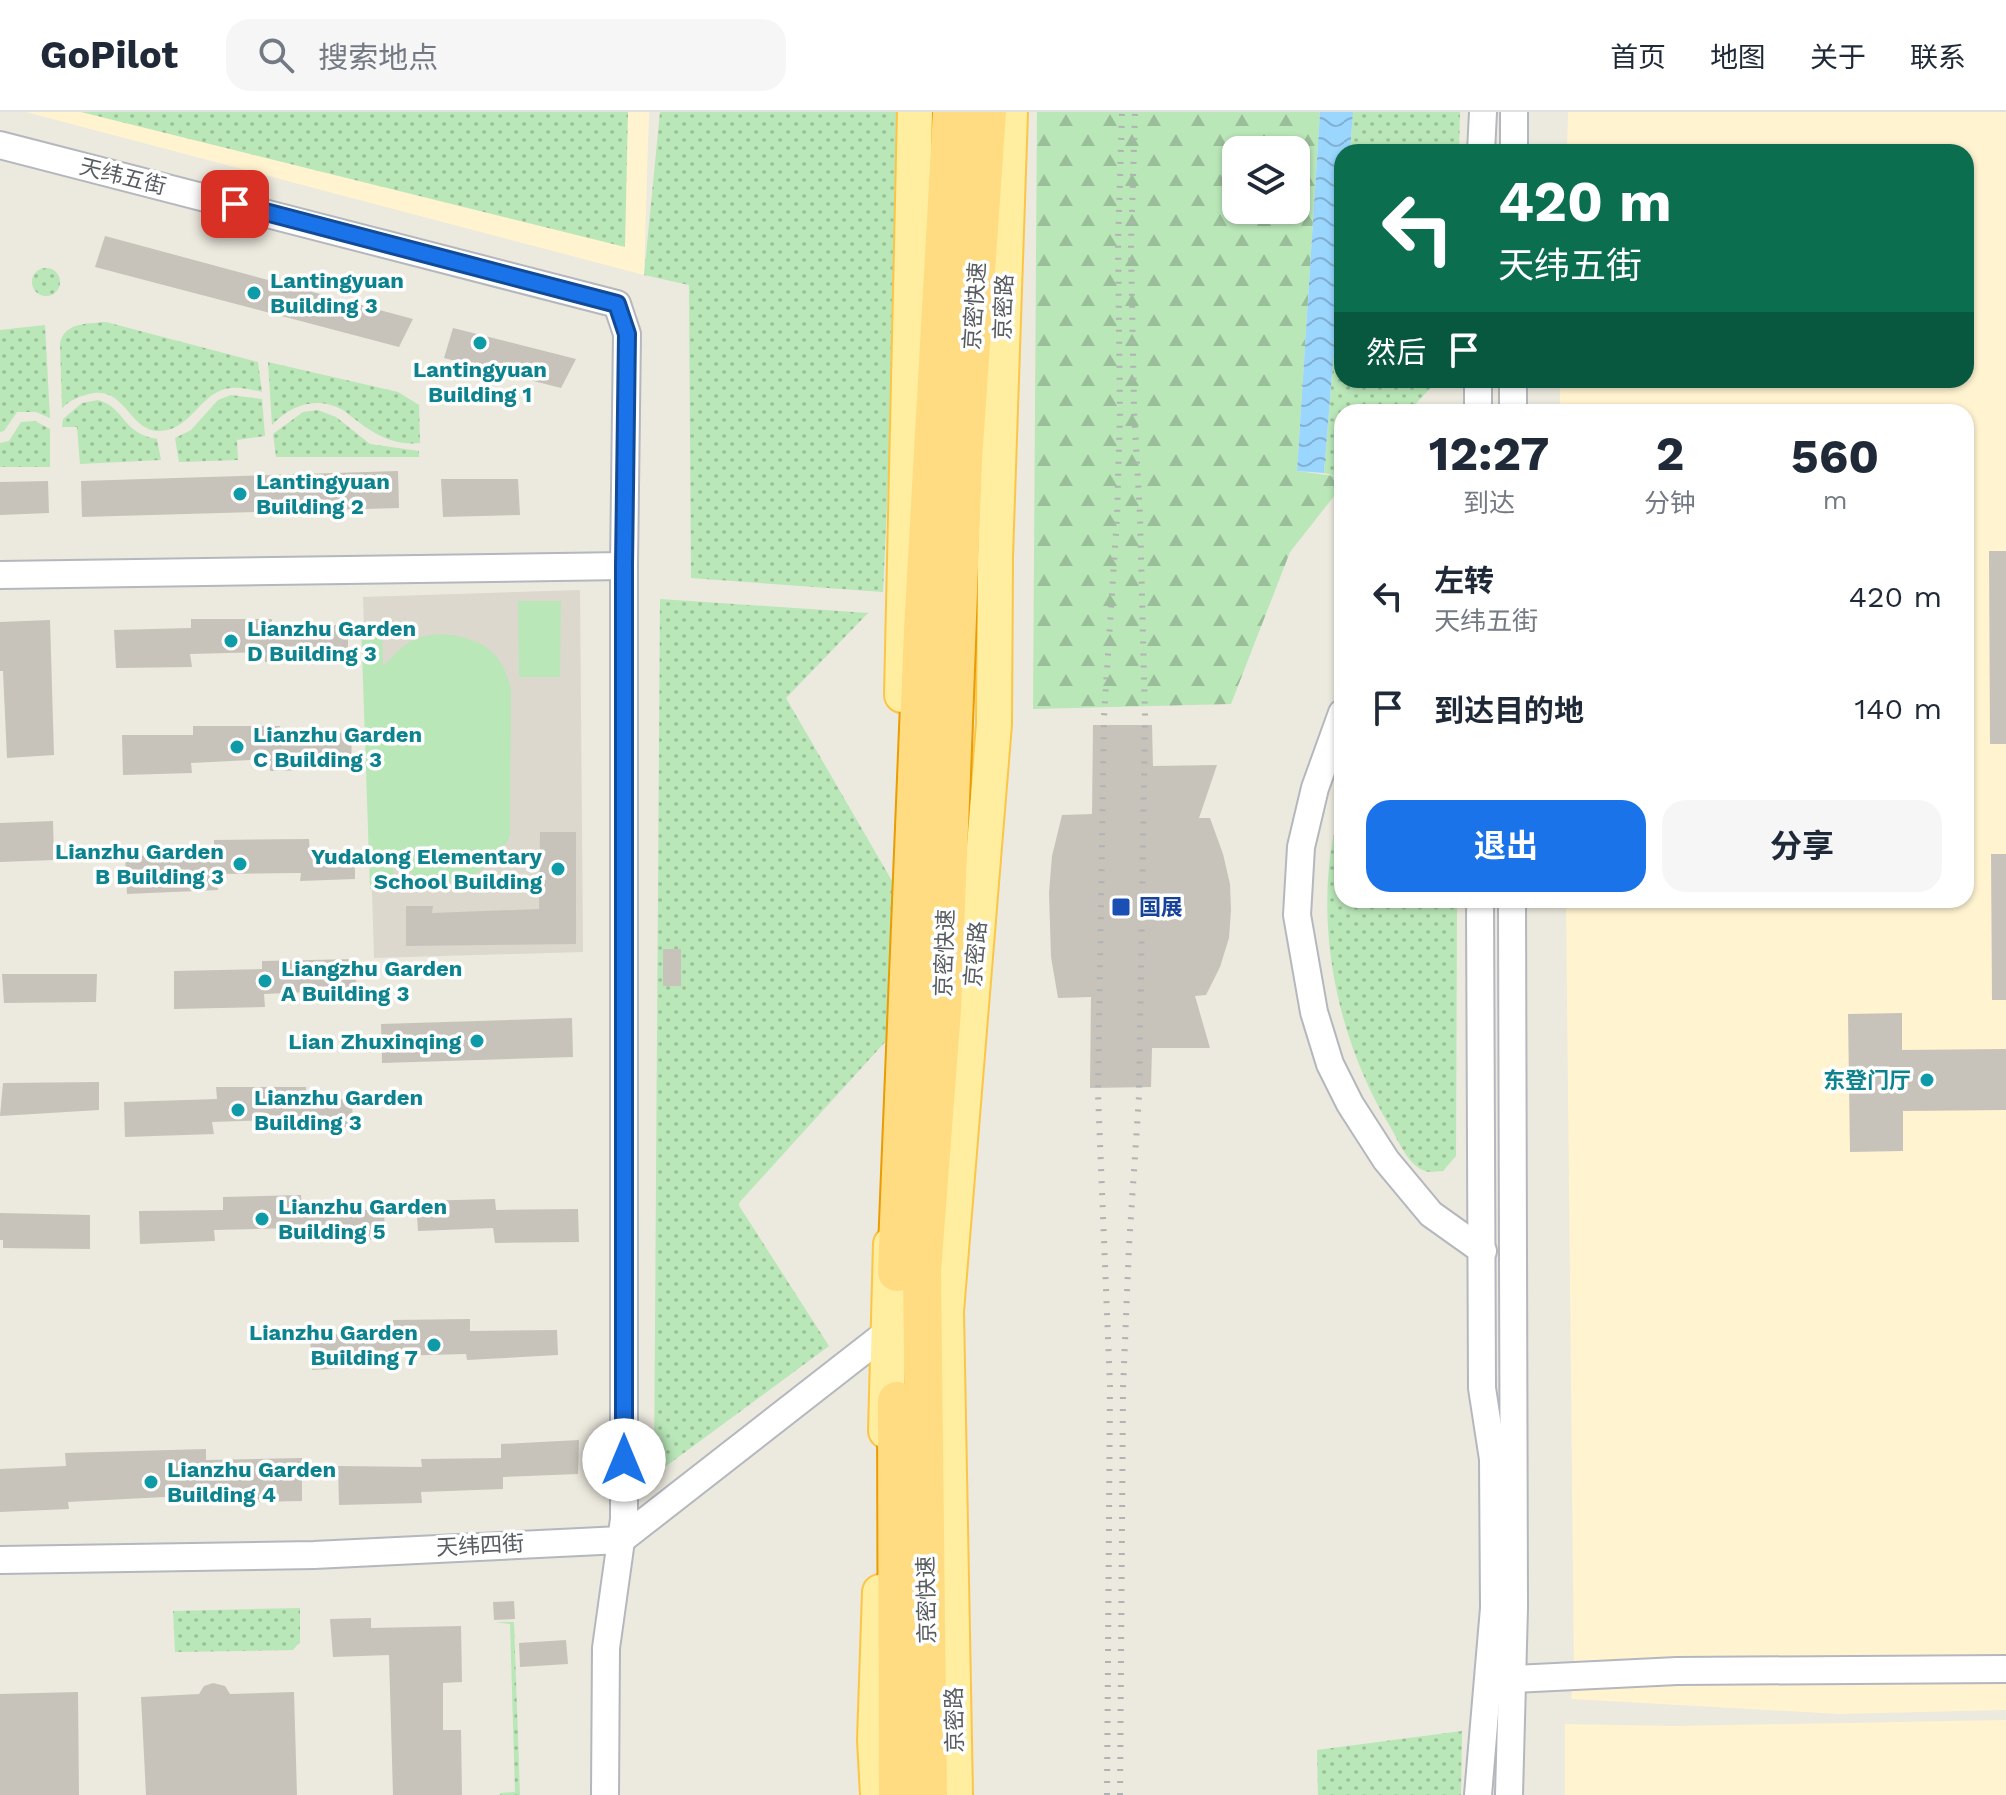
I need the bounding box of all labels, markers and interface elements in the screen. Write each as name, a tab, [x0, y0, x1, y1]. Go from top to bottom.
search box	[226, 19, 786, 91]
text: GoPilot	[40, 33, 178, 77]
icon: search	[254, 33, 298, 77]
text: 搜索地点	[318, 40, 438, 75]
text: 首页	[1610, 41, 1666, 74]
text: 地图	[1710, 41, 1766, 74]
text: 关于	[1810, 41, 1866, 74]
text: 联系	[1910, 41, 1966, 74]
map controls	[1222, 136, 1310, 224]
button: layers	[1222, 136, 1310, 224]
street label: 天纬五街	[77, 154, 169, 199]
text: 420 m	[1498, 169, 1672, 235]
pin	[201, 170, 269, 238]
icon: left	[1366, 176, 1470, 280]
icon: arrive	[213, 182, 257, 226]
text: 天纬五街	[1498, 245, 1642, 287]
street label: 京密快速	[959, 261, 990, 351]
place label: Lantingyuan Building 3	[270, 268, 404, 318]
street label: 京密路	[990, 274, 1017, 340]
marker: Lantingyuan Building 3	[245, 284, 263, 302]
icon: arrive	[1442, 328, 1486, 372]
marker: Lantingyuan Building 1	[471, 334, 489, 352]
text: 然后	[1366, 335, 1426, 370]
place label: Lantingyuan Building 1	[413, 357, 547, 407]
text: 12:27	[1429, 425, 1549, 482]
text: 2	[1656, 425, 1684, 482]
text: 560	[1791, 428, 1879, 485]
place label: Lantingyuan Building 2	[256, 469, 390, 519]
marker: Lantingyuan Building 2	[231, 485, 249, 503]
text: m	[1823, 485, 1847, 515]
text: 到达	[1463, 488, 1515, 518]
text: 分钟	[1644, 488, 1696, 518]
text: 左转	[1434, 563, 1494, 598]
icon: left	[1366, 574, 1410, 618]
text: 420 m	[1849, 579, 1942, 614]
text: 天纬五街	[1434, 606, 1538, 636]
place label: Lianzhu Garden D Building 3	[247, 616, 416, 666]
marker: Lianzhu Garden D Building 3	[222, 632, 240, 650]
icon: arrive	[1366, 686, 1410, 730]
text: 140 m	[1854, 691, 1942, 726]
text: 到达目的地	[1434, 693, 1584, 728]
place label: Lianzhu Garden C Building 3	[253, 722, 422, 772]
marker: Lianzhu Garden C Building 3	[228, 738, 246, 756]
button: 退出	[1366, 800, 1646, 892]
button: 分享	[1662, 800, 1942, 892]
place label: Lianzhu Garden B Building 3	[55, 839, 224, 889]
place label: Yudalong Elementary School Building	[311, 844, 543, 894]
marker: Lianzhu Garden B Building 3	[231, 855, 249, 873]
marker: Yudalong Elementary School Building	[549, 860, 567, 878]
place label: 国展	[1139, 895, 1183, 920]
marker: 国展	[1110, 896, 1132, 918]
street label: 京密快速	[930, 909, 959, 997]
street label: 京密路	[960, 920, 991, 988]
place label: Liangzhu Garden A Building 3	[281, 956, 462, 1006]
marker: Liangzhu Garden A Building 3	[256, 972, 274, 990]
place label: Lian Zhuxinqing	[288, 1029, 462, 1054]
marker: Lian Zhuxinqing	[468, 1032, 486, 1050]
place label: 东登门厅	[1823, 1068, 1911, 1093]
marker: 东登门厅	[1918, 1071, 1936, 1089]
place label: Lianzhu Garden Building 3	[254, 1085, 423, 1135]
marker: Lianzhu Garden Building 3	[229, 1101, 247, 1119]
place label: Lianzhu Garden Building 5	[278, 1194, 447, 1244]
marker: Lianzhu Garden Building 5	[253, 1210, 271, 1228]
place label: Lianzhu Garden Building 7	[249, 1320, 418, 1370]
marker: Lianzhu Garden Building 7	[425, 1336, 443, 1354]
position arrow	[582, 1418, 666, 1502]
place label: Lianzhu Garden Building 4	[167, 1457, 336, 1507]
marker: Lianzhu Garden Building 4	[142, 1473, 160, 1491]
street label: 天纬四街	[435, 1531, 525, 1560]
street label: 京密快速	[913, 1556, 940, 1644]
street label: 京密路	[941, 1687, 968, 1753]

